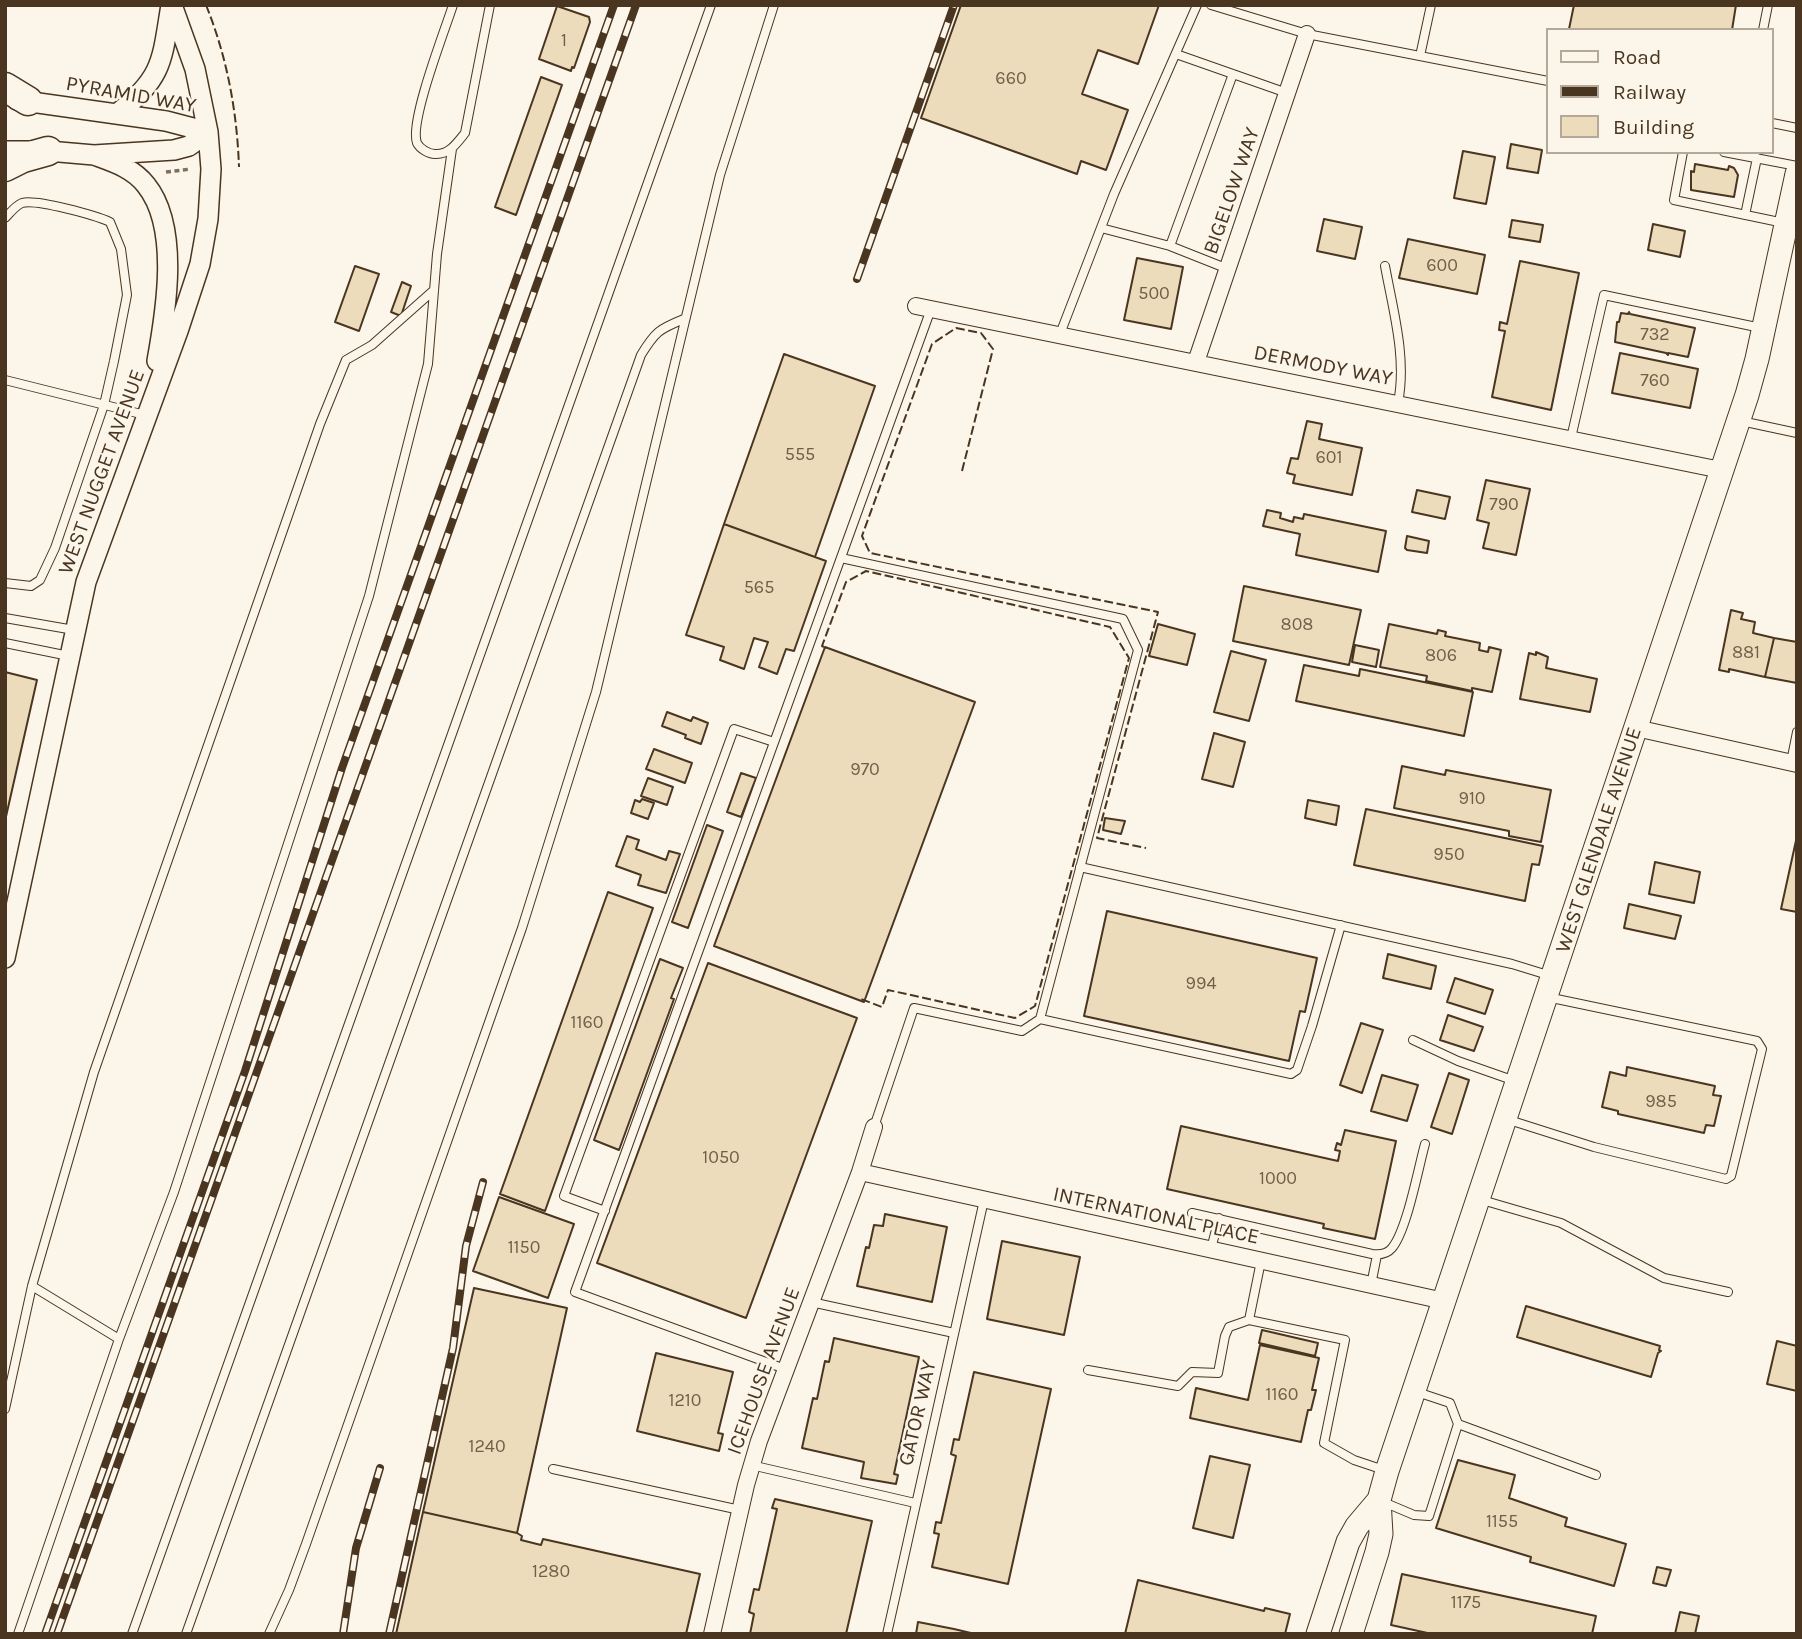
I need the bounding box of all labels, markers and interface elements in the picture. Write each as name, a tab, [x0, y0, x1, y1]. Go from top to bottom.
legend	[1546, 28, 1774, 154]
house number: 1	[561, 30, 567, 52]
text: Road	[1613, 45, 1661, 69]
house number: 660	[995, 68, 1027, 90]
street label: PYRAMID WAY	[64, 71, 198, 119]
text: Railway	[1613, 80, 1686, 104]
text: Building	[1613, 115, 1694, 139]
street label: BIGELOW WAY	[1199, 124, 1265, 258]
house number: 600	[1426, 255, 1458, 277]
house number: 500	[1138, 283, 1170, 305]
house number: 732	[1640, 324, 1670, 346]
street label: DERMODY WAY	[1251, 340, 1395, 392]
street label: WEST NUGGET AVENUE	[53, 366, 151, 578]
house number: 760	[1640, 370, 1670, 392]
house number: 555	[785, 444, 815, 466]
house number: 601	[1316, 447, 1342, 469]
house number: 790	[1489, 494, 1519, 516]
house number: 565	[744, 577, 774, 599]
house number: 808	[1281, 614, 1313, 636]
house number: 881	[1732, 642, 1760, 664]
house number: 806	[1425, 645, 1457, 667]
street label: WEST GLENDALE AVENUE	[1551, 724, 1647, 956]
house number: 970	[850, 759, 880, 781]
house number: 910	[1458, 788, 1486, 810]
house number: 950	[1433, 844, 1465, 866]
house number: 994	[1186, 973, 1216, 995]
house number: 1160	[571, 1012, 603, 1034]
house number: 985	[1645, 1091, 1677, 1113]
house number: 1050	[702, 1147, 740, 1169]
house number: 1000	[1259, 1168, 1297, 1190]
street label: INTERNATIONAL PLACE	[1051, 1182, 1261, 1250]
house number: 1150	[508, 1237, 540, 1259]
street label: ICEHOUSE AVENUE	[722, 1284, 806, 1458]
street label: GATOR WAY	[894, 1358, 942, 1468]
house number: 1160	[1266, 1384, 1298, 1406]
house number: 1210	[668, 1390, 702, 1412]
house number: 1240	[468, 1436, 506, 1458]
house number: 1155	[1486, 1511, 1518, 1533]
house number: 1280	[532, 1561, 570, 1583]
house number: 1175	[1451, 1592, 1481, 1614]

